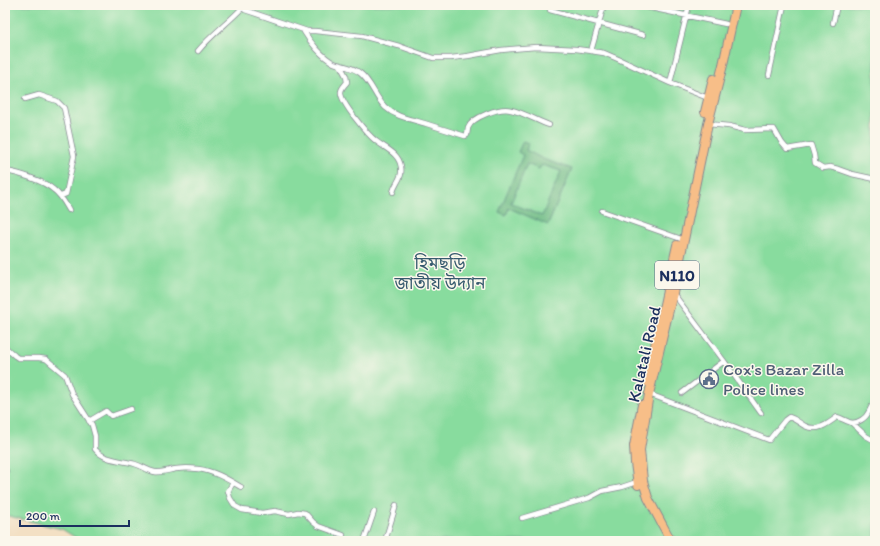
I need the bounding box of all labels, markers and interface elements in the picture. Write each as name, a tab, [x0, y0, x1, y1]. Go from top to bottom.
park label: হিমছড়ি জাতীয় উদ্যান	[393, 253, 486, 293]
road number: N110	[655, 261, 699, 289]
street label: Kalatali Road	[623, 303, 665, 404]
place label: Cox's Bazar Zilla Police lines	[723, 359, 844, 399]
public building icon: Cox's Bazar Zilla Police lines	[698, 368, 720, 390]
scale bar	[20, 502, 129, 528]
text: 200 m	[26, 509, 60, 523]

